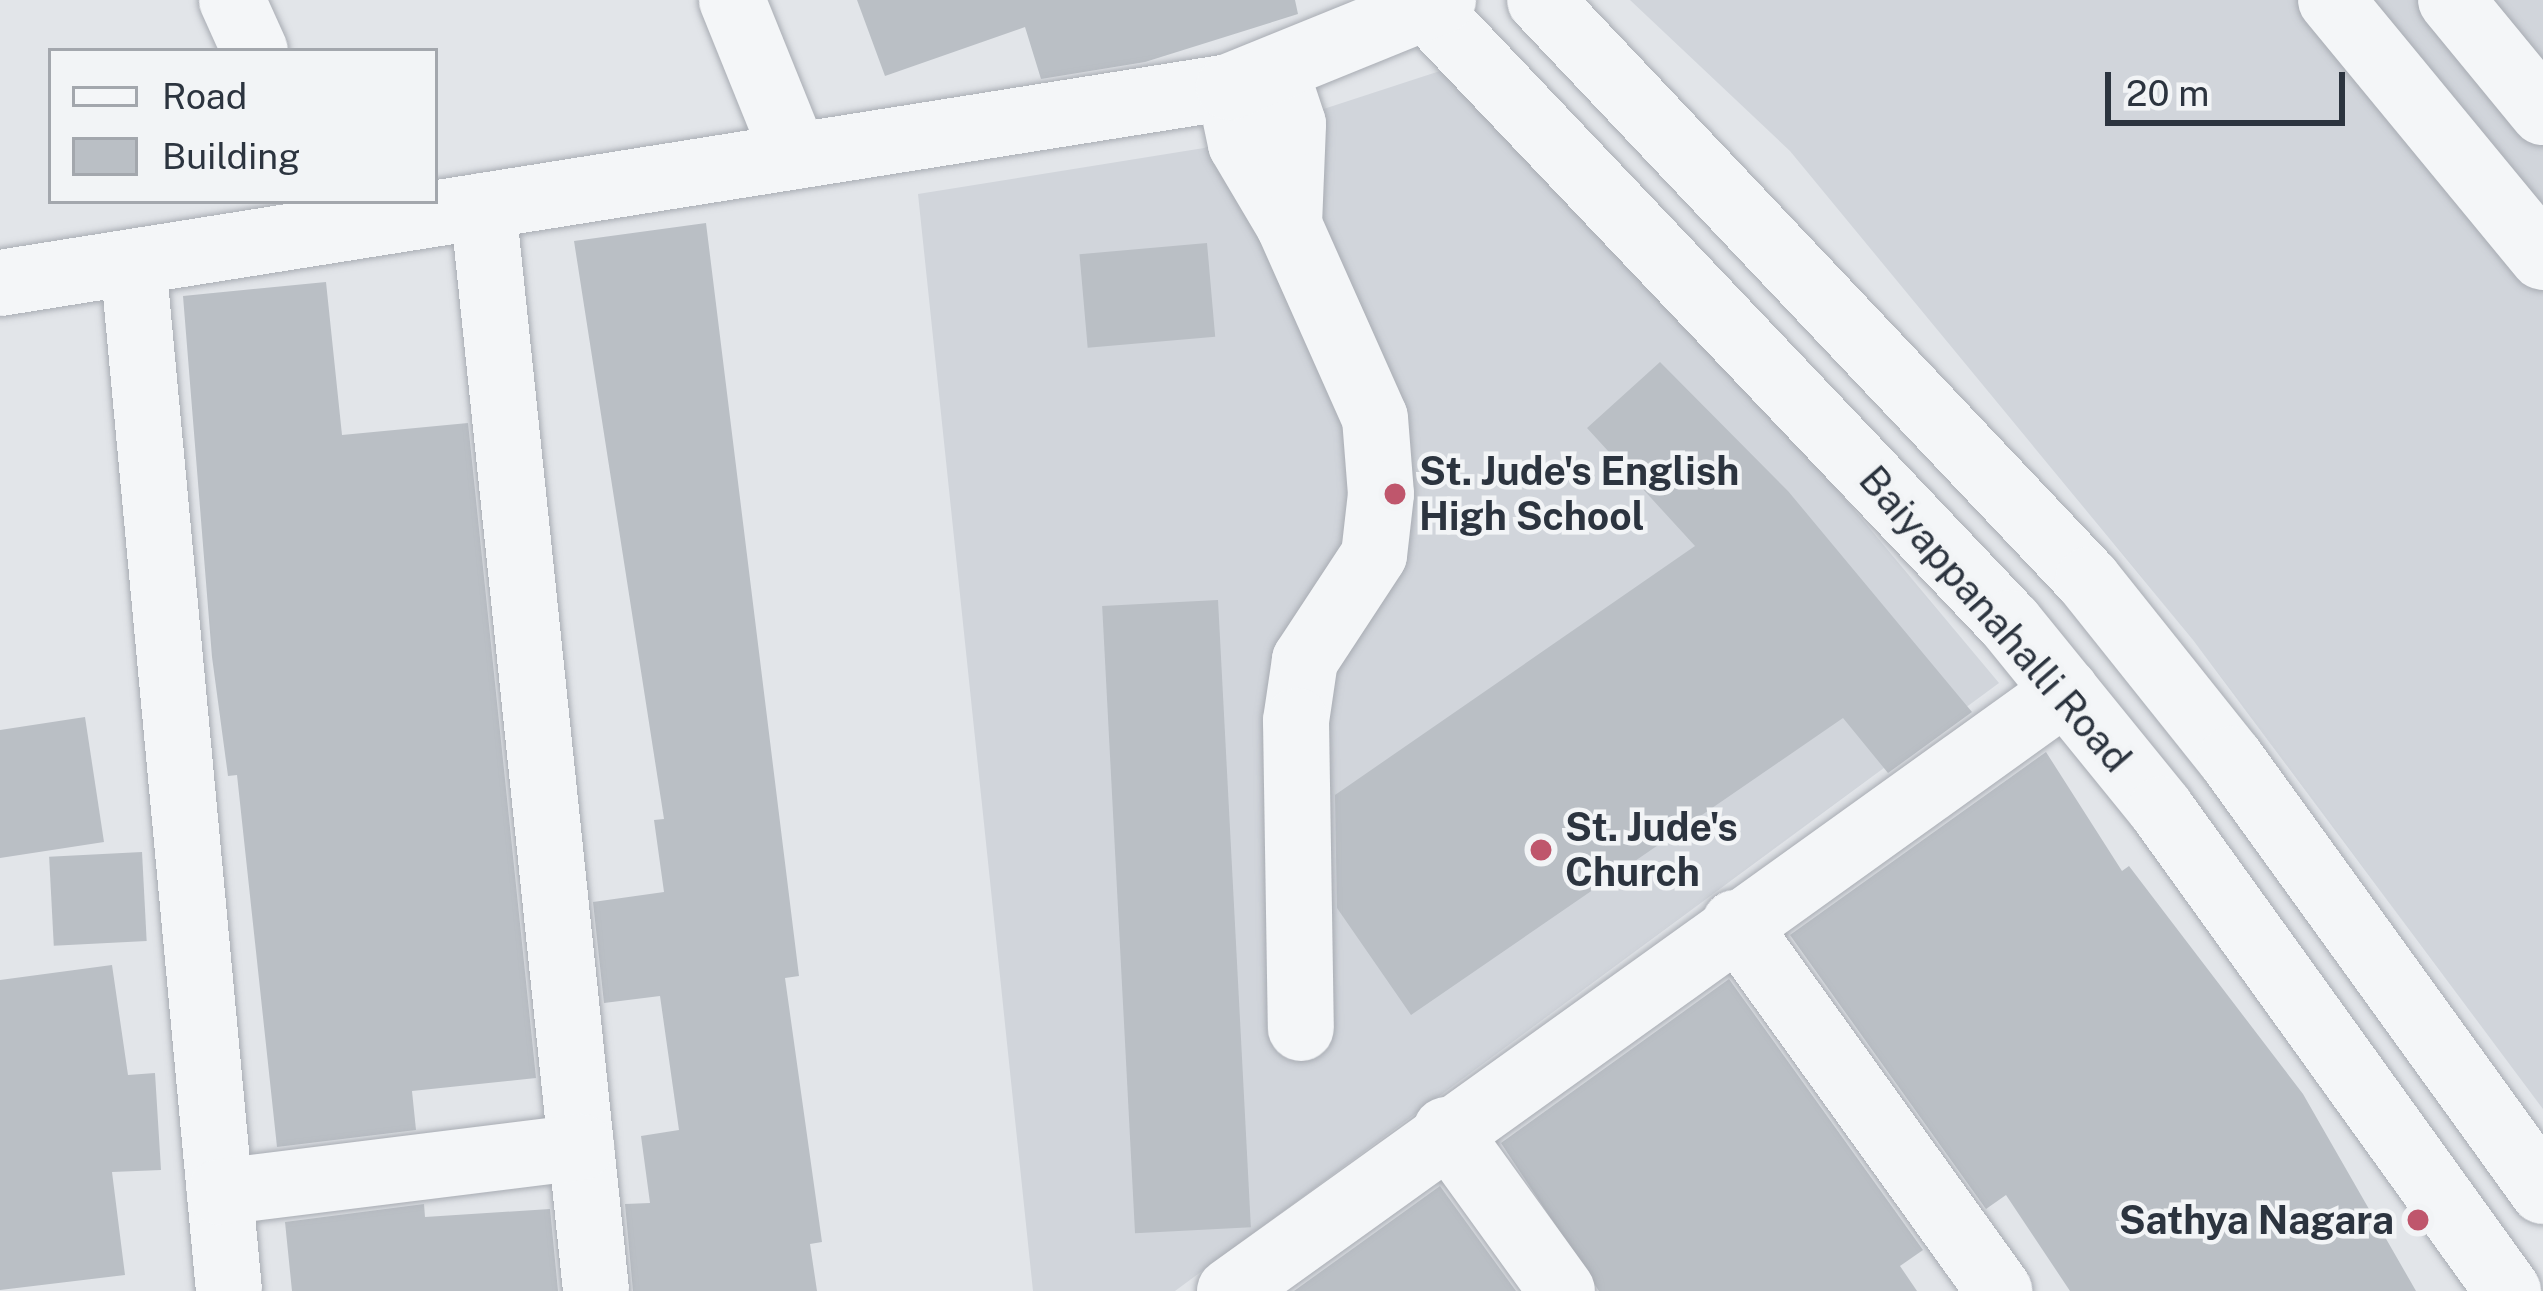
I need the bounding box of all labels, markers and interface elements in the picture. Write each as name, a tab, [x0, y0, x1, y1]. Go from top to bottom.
legend	[48, 48, 438, 204]
scale bar	[2111, 48, 2351, 122]
text: 20 m	[2126, 72, 2209, 114]
text: Road	[162, 75, 247, 117]
text: Building	[162, 135, 300, 177]
place label: St. Jude's English High School	[1419, 449, 1740, 540]
street label: Baiyappanahalli Road	[1850, 457, 2140, 781]
marker: St. Jude's English High School	[1382, 481, 1408, 507]
place label: St. Jude's Church	[1565, 805, 1738, 896]
marker: St. Jude's Church	[1528, 837, 1554, 863]
place label: Sathya Nagara	[2119, 1197, 2394, 1243]
marker: Sathya Nagara	[2405, 1207, 2431, 1233]

